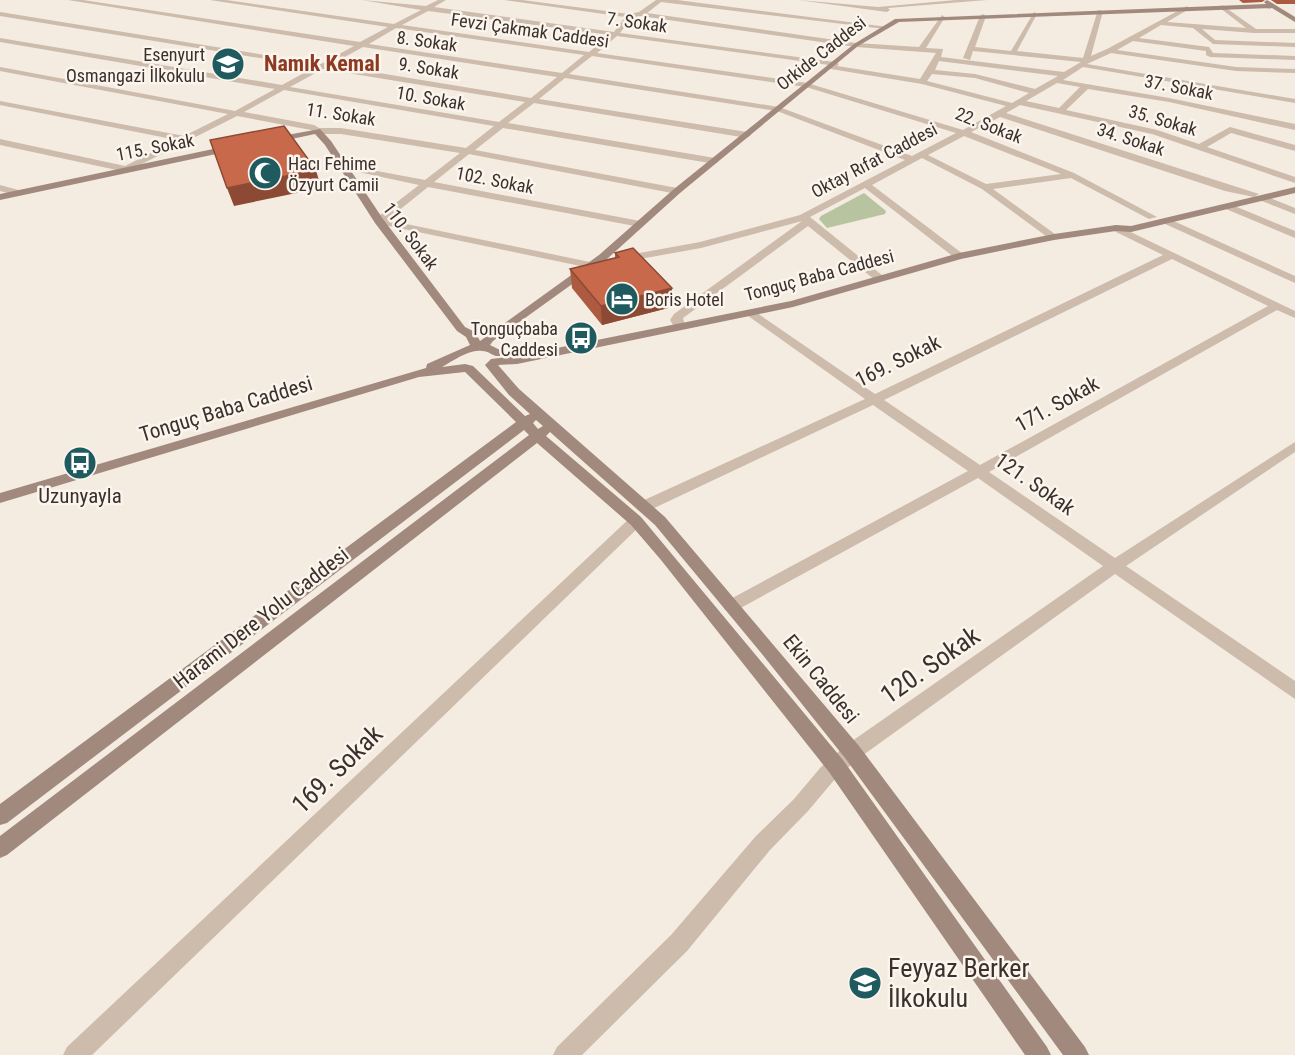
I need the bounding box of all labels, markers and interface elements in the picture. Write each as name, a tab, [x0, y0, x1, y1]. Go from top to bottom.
street label: 7. Sokak	[605, 7, 669, 37]
street label: Fevzi Çakmak Caddesi	[450, 9, 610, 51]
street label: Orkide Caddesi	[772, 12, 870, 94]
street label: 8. Sokak	[395, 26, 459, 56]
place label: Esenyurt Osmangazi İlkokulu	[66, 44, 205, 86]
school or university icon: Esenyurt Osmangazi İlkokulu	[210, 46, 246, 82]
district label: Namık Kemal	[264, 51, 380, 76]
street label: 9. Sokak	[397, 53, 461, 83]
street label: 37. Sokak	[1143, 70, 1215, 104]
street label: 10. Sokak	[395, 82, 467, 114]
street label: 11. Sokak	[305, 98, 377, 130]
street label: 35. Sokak	[1127, 100, 1199, 140]
street label: 22. Sokak	[953, 103, 1025, 147]
street label: Oktay Rıfat Caddesi	[808, 118, 940, 202]
street label: 34. Sokak	[1095, 118, 1167, 160]
street label: 115. Sokak	[114, 129, 196, 165]
place label: Hacı Fehime Özyurt Camii	[288, 153, 379, 195]
mosque icon: Hacı Fehime Özyurt Camii	[247, 155, 283, 191]
street label: 102. Sokak	[454, 162, 536, 198]
street label: 110. Sokak	[379, 198, 443, 274]
street label: Tonguç Baba Caddesi	[742, 245, 896, 305]
hotel icon: Boris Hotel	[604, 281, 640, 317]
place label: Boris Hotel	[645, 289, 724, 310]
place label: Tonguçbaba Caddesi	[471, 318, 558, 360]
bus stop icon: Tonguçbaba Caddesi	[563, 320, 599, 356]
street label: 169. Sokak	[851, 330, 945, 392]
street label: Tonguç Baba Caddesi	[137, 371, 315, 447]
street label: 171. Sokak	[1011, 371, 1103, 437]
bus stop icon: Uzunyayla	[62, 445, 98, 481]
street label: 121. Sokak	[990, 448, 1080, 520]
place label: Uzunyayla	[38, 484, 122, 508]
street label: Harami Dere Yolu Caddesi	[169, 542, 353, 694]
street label: 120. Sokak	[875, 620, 985, 710]
street label: Ekin Caddesi	[778, 630, 864, 728]
street label: 169. Sokak	[286, 719, 389, 819]
place label: Feyyaz Berker İlkokulu	[888, 953, 1030, 1013]
school or university icon: Feyyaz Berker İlkokulu	[847, 965, 883, 1001]

